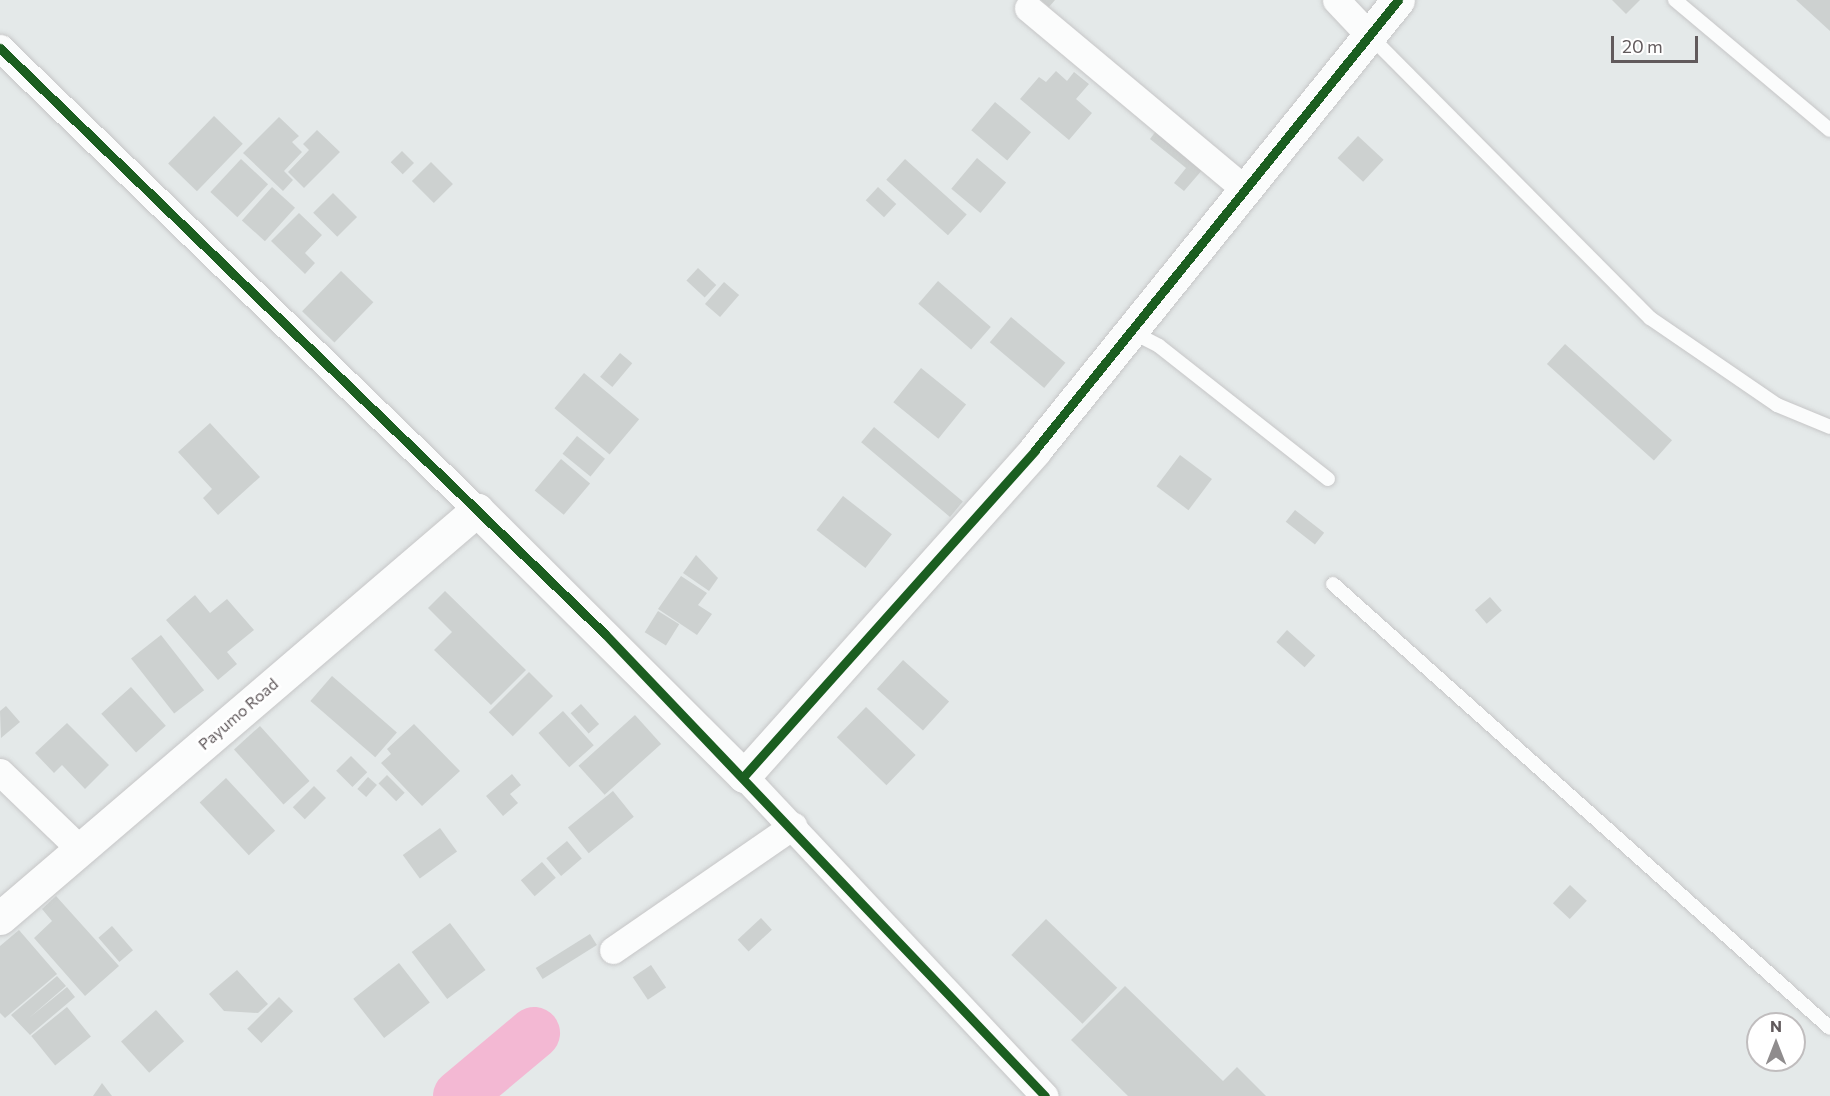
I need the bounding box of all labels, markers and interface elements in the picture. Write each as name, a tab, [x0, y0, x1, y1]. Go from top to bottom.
scale bar	[1614, 24, 1701, 62]
text: 20 m	[1622, 35, 1663, 57]
street label: Payumo Road	[194, 674, 282, 754]
north arrow	[1746, 1012, 1806, 1072]
text: N	[1770, 1016, 1782, 1035]

